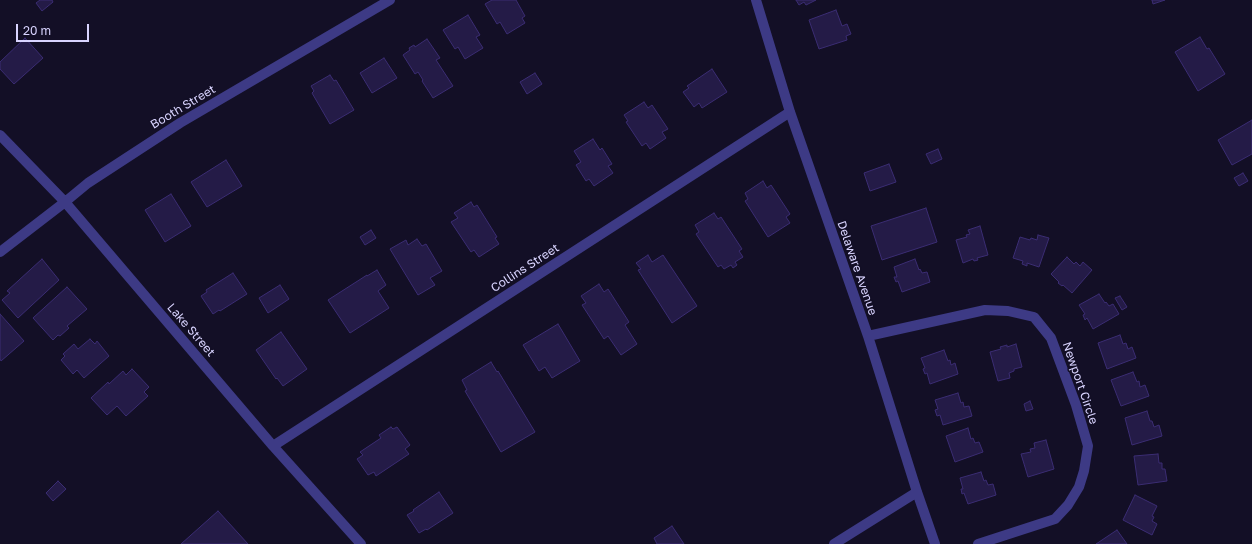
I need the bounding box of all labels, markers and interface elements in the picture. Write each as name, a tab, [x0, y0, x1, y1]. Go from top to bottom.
scale bar	[18, 16, 91, 42]
text: 20 m	[23, 23, 51, 38]
street label: Booth Street	[148, 82, 218, 132]
street label: Delaware Avenue	[834, 219, 880, 317]
street label: Collins Street	[488, 241, 562, 295]
street label: Lake Street	[164, 300, 218, 360]
street label: Newport Circle	[1059, 340, 1101, 426]

